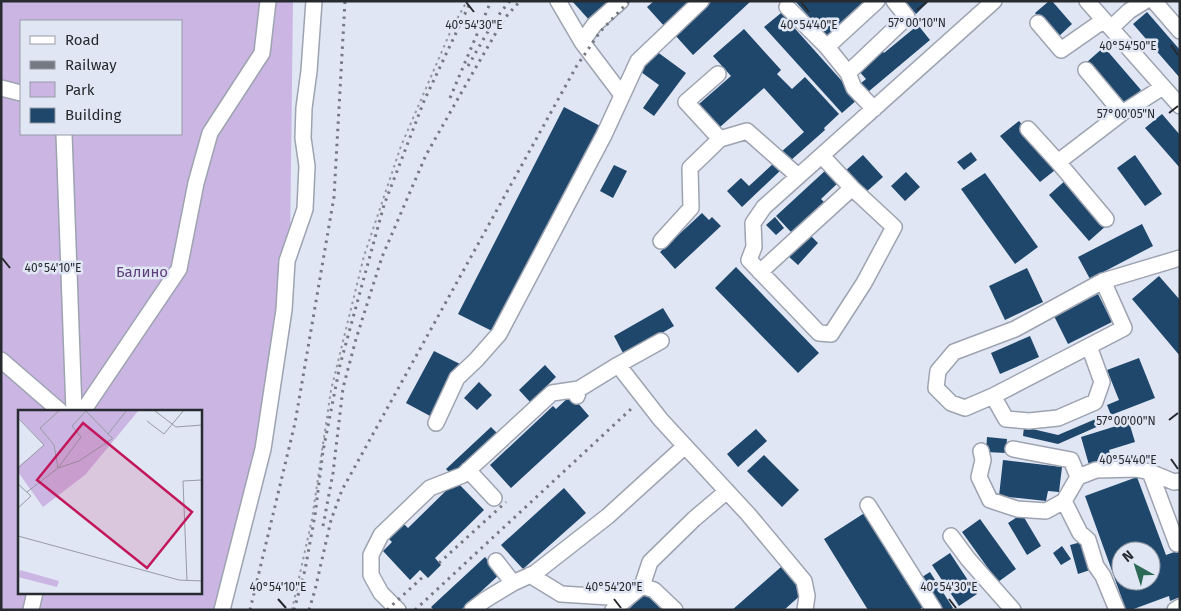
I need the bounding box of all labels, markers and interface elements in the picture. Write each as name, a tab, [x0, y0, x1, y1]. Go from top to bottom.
text: 57°00'10"N	[888, 16, 946, 30]
text: 40°54'30"E	[445, 18, 503, 32]
text: 40°54'40"E	[780, 18, 838, 32]
legend	[20, 20, 182, 135]
text: Road	[65, 31, 100, 49]
text: 40°54'50"E	[1099, 39, 1157, 53]
text: Railway	[65, 56, 117, 74]
text: Park	[65, 81, 95, 99]
text: Building	[65, 106, 121, 124]
text: 57°00'05"N	[1097, 107, 1155, 121]
text: 40°54'10"E	[25, 261, 81, 275]
park label: Балино	[116, 263, 168, 281]
inset map	[18, 410, 201, 594]
text: 57°00'00"N	[1096, 414, 1156, 428]
text: 40°54'40"E	[1099, 453, 1157, 467]
north arrow	[1111, 541, 1161, 591]
text: N	[1119, 547, 1137, 566]
text: 40°54'10"E	[250, 580, 306, 594]
text: 40°54'20"E	[585, 580, 643, 594]
text: 40°54'30"E	[920, 580, 978, 594]

